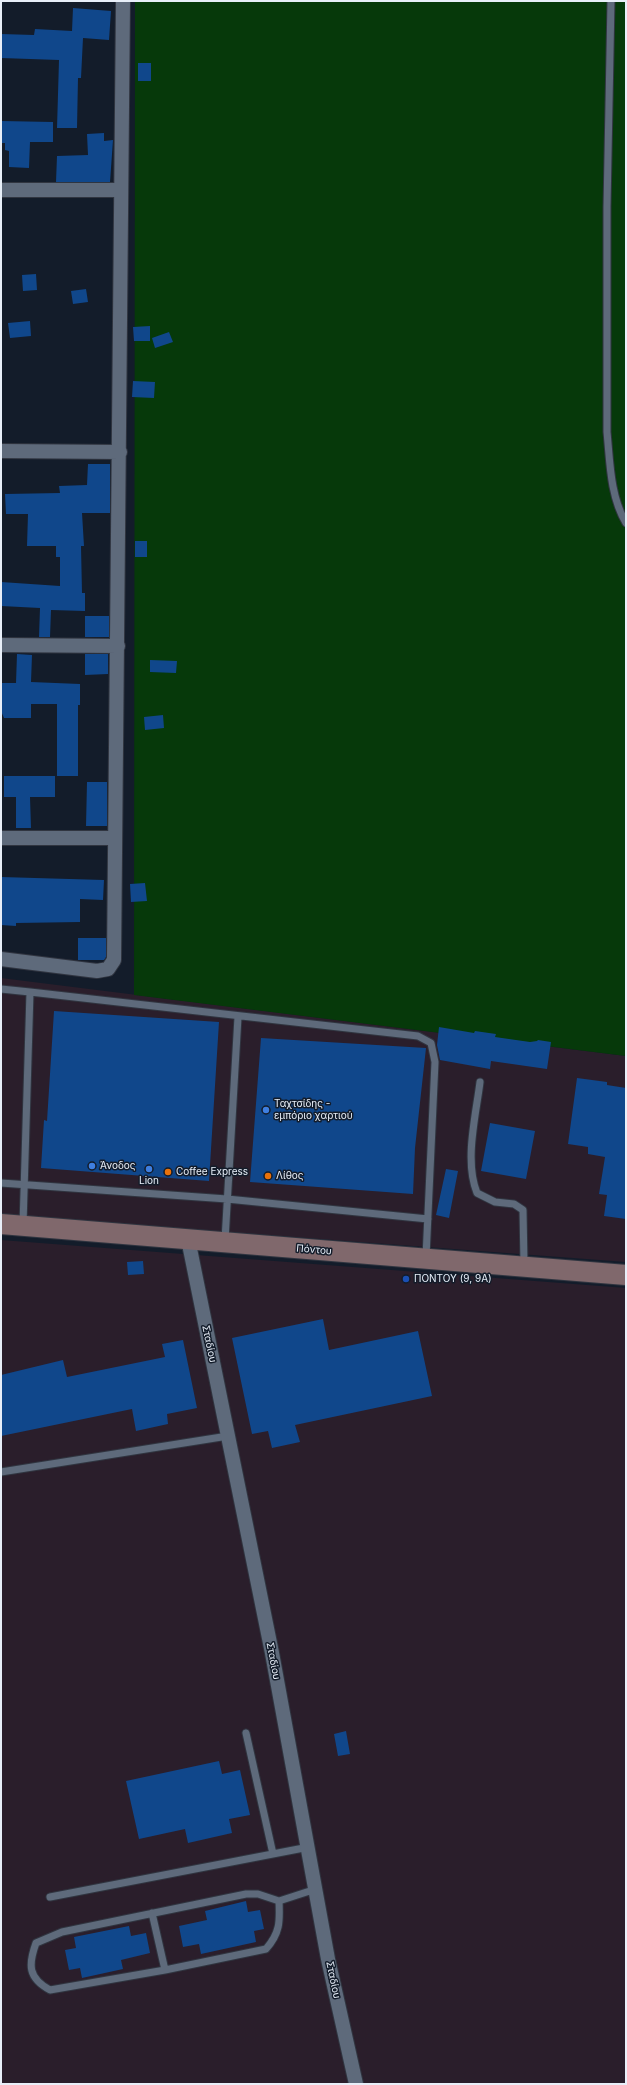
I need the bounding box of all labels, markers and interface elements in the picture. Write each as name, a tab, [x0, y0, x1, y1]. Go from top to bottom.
place label: Ταχτσίδης - εμπόριο χαρτιού	[274, 1098, 353, 1122]
marker: Ταχτσίδης - εμπόριο χαρτιού	[261, 1105, 271, 1115]
place label: Άνοδος	[100, 1160, 135, 1172]
marker: Άνοδος	[87, 1161, 97, 1171]
marker: Lion	[144, 1164, 154, 1174]
place label: Coffee Express	[176, 1166, 248, 1178]
marker: Coffee Express	[163, 1167, 173, 1177]
place label: Λίθος	[276, 1170, 304, 1182]
marker: Λίθος	[263, 1171, 273, 1181]
place label: Lion	[139, 1175, 159, 1187]
street label: Πόντου	[296, 1242, 332, 1258]
place label: ΠΟΝΤΟΥ (9, 9Α)	[414, 1273, 492, 1285]
marker: ΠΟΝΤΟΥ (9, 9Α)	[401, 1274, 411, 1284]
street label: Σταδίου	[199, 1324, 219, 1364]
street label: Σταδίου	[263, 1641, 283, 1681]
street label: Σταδίου	[323, 1960, 343, 2000]

